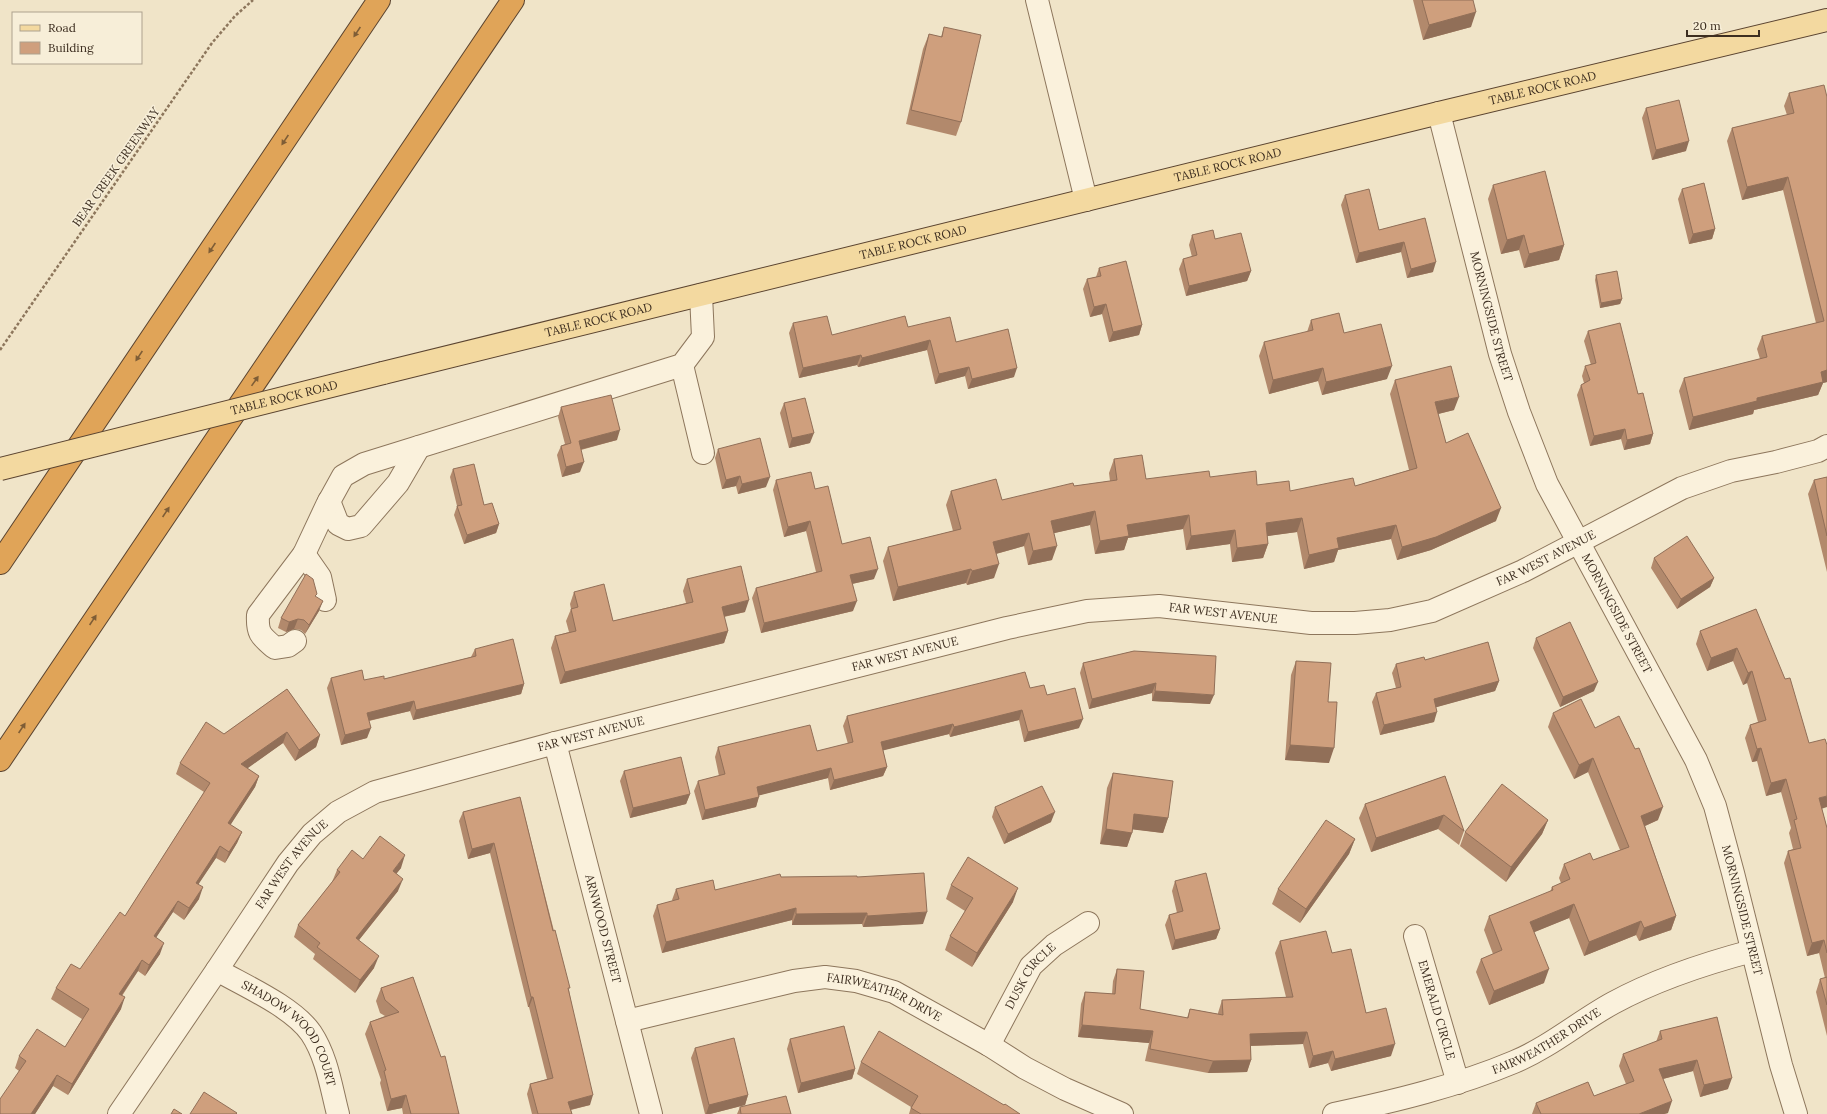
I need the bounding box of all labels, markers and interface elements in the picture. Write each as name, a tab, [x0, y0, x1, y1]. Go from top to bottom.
legend	[12, 12, 142, 64]
scale bar	[1687, 12, 1759, 38]
text: 20 m	[1693, 18, 1721, 33]
text: Road	[48, 20, 76, 35]
one-way arrow	[353, 27, 361, 38]
text: Building	[48, 40, 94, 55]
street label: TABLE ROCK ROAD	[1487, 68, 1598, 108]
street label: BEAR CREEK GREENWAY	[69, 104, 163, 229]
one-way arrow	[281, 134, 288, 146]
street label: TABLE ROCK ROAD	[1172, 144, 1283, 185]
street label: TABLE ROCK ROAD	[858, 222, 968, 262]
one-way arrow	[208, 243, 216, 253]
street label: MORNINGSIDE STREET	[1467, 250, 1517, 384]
street label: TABLE ROCK ROAD	[543, 299, 654, 340]
one-way arrow	[136, 350, 143, 362]
one-way arrow	[251, 376, 259, 386]
street label: TABLE ROCK ROAD	[229, 377, 339, 418]
one-way arrow	[162, 506, 170, 517]
street label: FAR WEST AVENUE	[1494, 526, 1598, 589]
street label: MORNINGSIDE STREET	[1579, 551, 1656, 676]
street label: FAR WEST AVENUE	[1168, 599, 1279, 626]
one-way arrow	[90, 614, 97, 625]
street label: FAR WEST AVENUE	[850, 633, 960, 674]
street label: FAR WEST AVENUE	[536, 713, 646, 754]
one-way arrow	[18, 722, 25, 734]
street label: FAR WEST AVENUE	[252, 816, 331, 911]
street label: MORNINGSIDE STREET	[1719, 843, 1766, 977]
street label: ARNWOOD STREET	[582, 872, 625, 985]
street label: DUSK CIRCLE	[1001, 939, 1059, 1012]
street label: EMERALD CIRCLE	[1415, 958, 1459, 1061]
street label: FAIRWEATHER DRIVE	[826, 969, 945, 1024]
street label: SHADOW WOOD COURT	[239, 977, 339, 1088]
street label: FAIRWEATHER DRIVE	[1490, 1004, 1603, 1077]

